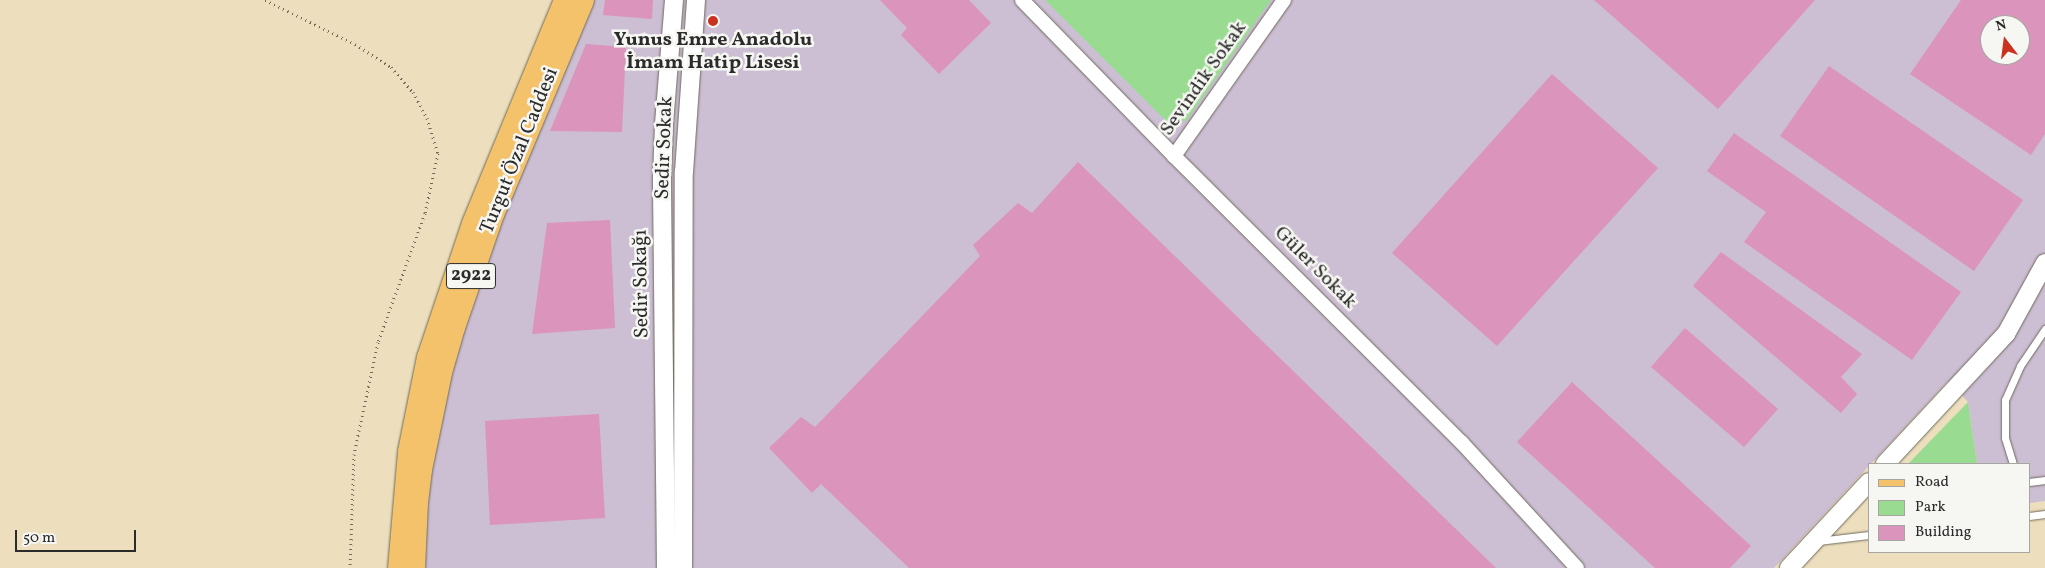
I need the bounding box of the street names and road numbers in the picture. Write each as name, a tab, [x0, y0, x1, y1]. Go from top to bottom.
street label: Sevindik Sokak	[1156, 17, 1252, 141]
street label: Turgut Özal Caddesi	[476, 64, 564, 238]
street label: Sedir Sokak	[651, 96, 679, 200]
street label: Güler Sokak	[1269, 222, 1361, 314]
street label: Sedir Sokağı	[629, 229, 655, 339]
road number: 2922	[445, 260, 497, 292]

